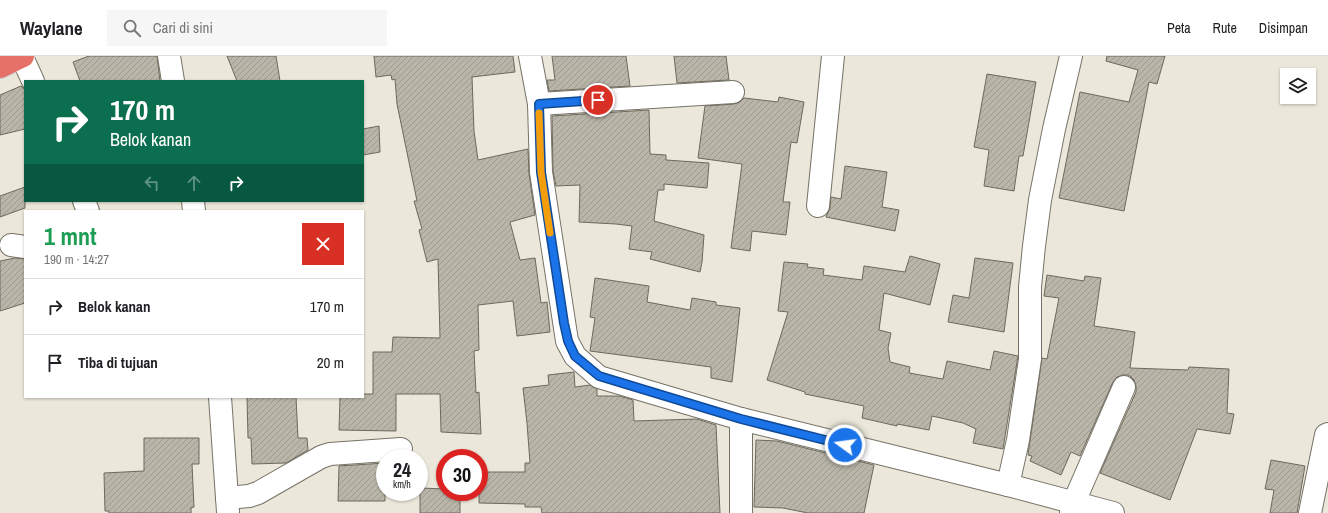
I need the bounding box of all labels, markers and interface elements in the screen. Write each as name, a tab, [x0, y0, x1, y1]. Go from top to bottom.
search box	[107, 10, 387, 46]
text: Waylane	[20, 15, 83, 41]
icon: search	[121, 17, 143, 39]
text: Cari di sini	[153, 17, 213, 38]
text: Peta	[1167, 19, 1191, 37]
text: Rute	[1213, 19, 1237, 37]
text: Disimpan	[1259, 19, 1308, 37]
map controls	[1280, 68, 1316, 104]
button: layers	[1280, 68, 1316, 104]
pin	[581, 83, 615, 117]
icon: arrive	[587, 89, 609, 111]
text: 170 m	[110, 91, 175, 129]
icon: right	[44, 96, 96, 148]
text: Belok kanan	[110, 127, 191, 152]
icon: left	[141, 172, 163, 194]
icon: ahead	[183, 172, 205, 194]
icon: right	[225, 172, 247, 194]
text: 1 mnt	[44, 220, 97, 252]
button: close	[302, 223, 344, 265]
text: 190 m · 14:27	[44, 251, 109, 268]
icon: right	[44, 296, 66, 318]
text: Belok kanan	[78, 296, 150, 317]
text: 170 m	[310, 296, 344, 317]
icon: arrive	[44, 352, 66, 374]
text: Tiba di tujuan	[78, 352, 158, 373]
text: 20 m	[317, 352, 344, 373]
position arrow	[824, 424, 866, 466]
speed limit sign: 30	[436, 449, 488, 501]
text: 24	[393, 456, 411, 483]
text: km/h	[393, 478, 411, 491]

